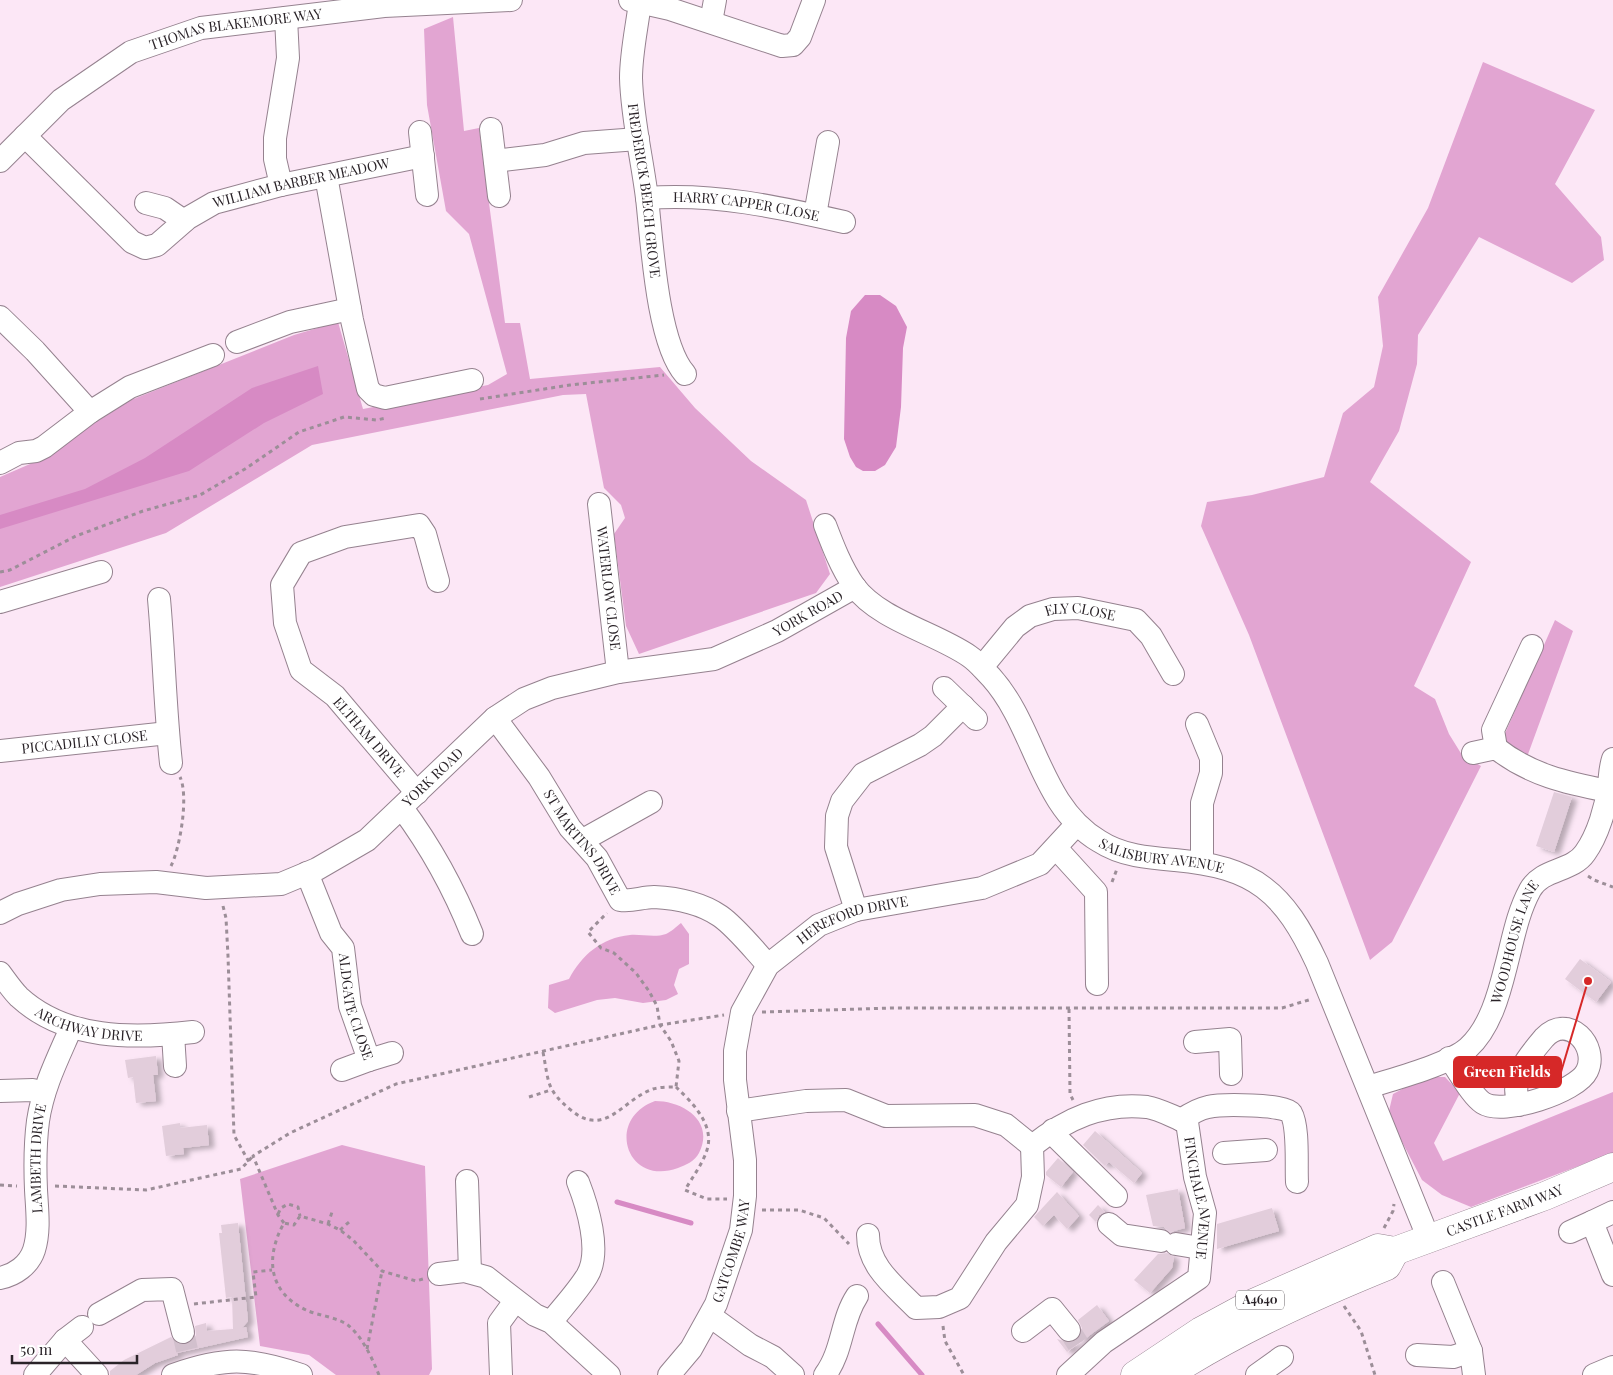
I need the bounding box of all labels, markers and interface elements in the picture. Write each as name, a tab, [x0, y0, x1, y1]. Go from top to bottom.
street label: THOMAS BLAKEMORE WAY	[147, 3, 324, 54]
street label: FREDERICK BEECH GROVE	[624, 102, 665, 279]
street label: WILLIAM BARBER MEADOW	[210, 153, 392, 212]
street label: HARRY CAPPER CLOSE	[673, 187, 821, 225]
street label: WATERLOW CLOSE	[592, 524, 626, 651]
street label: YORK ROAD	[768, 586, 846, 641]
street label: ELY CLOSE	[1042, 598, 1117, 625]
street label: ELTHAM DRIVE	[329, 693, 409, 781]
street label: PICCADILLY CLOSE	[21, 725, 148, 758]
street label: YORK ROAD	[397, 743, 467, 811]
street label: ST MARTINS DRIVE	[540, 785, 625, 898]
street label: SALISBURY AVENUE	[1096, 833, 1227, 877]
street label: WOODHOUSE LANE	[1486, 876, 1543, 1007]
street label: HEREFORD DRIVE	[792, 891, 910, 948]
street label: ALDGATE CLOSE	[335, 951, 378, 1062]
street label: ARCHWAY DRIVE	[31, 1001, 142, 1045]
callout: Green Fields	[1454, 1057, 1561, 1087]
text: Green Fields	[1463, 1061, 1551, 1081]
street label: LAMBETH DRIVE	[25, 1102, 50, 1214]
street label: FINCHALE AVENUE	[1180, 1135, 1215, 1260]
street label: CASTLE FARM WAY	[1443, 1179, 1566, 1240]
street label: GATCOMBE WAY	[707, 1197, 754, 1305]
road number: A4640	[1236, 1290, 1284, 1310]
scale bar	[12, 1332, 138, 1364]
text: 50 m	[20, 1339, 53, 1359]

